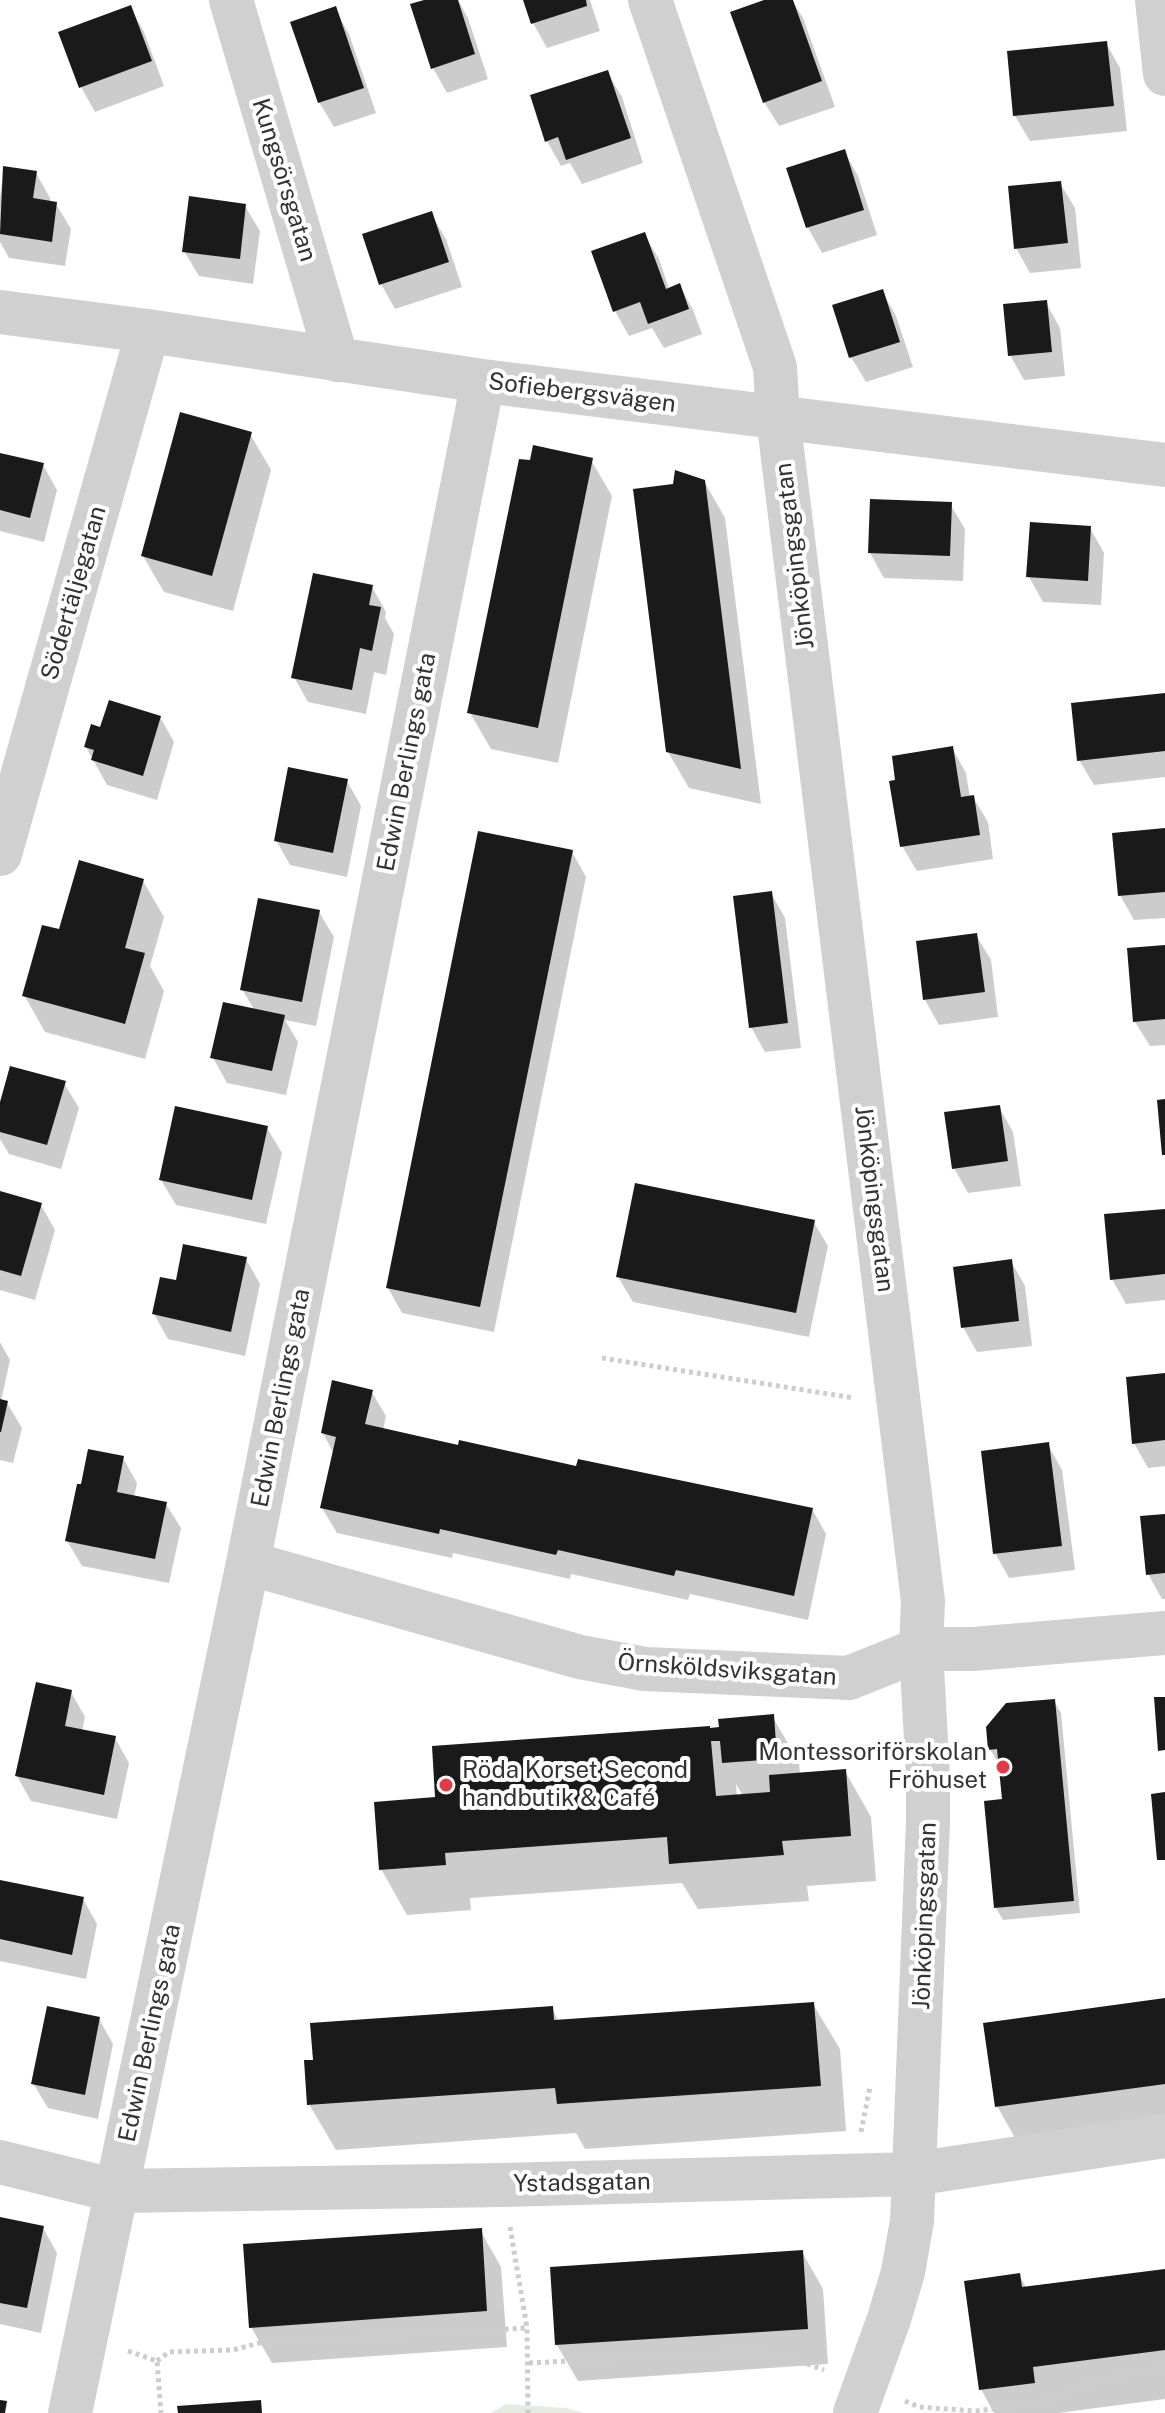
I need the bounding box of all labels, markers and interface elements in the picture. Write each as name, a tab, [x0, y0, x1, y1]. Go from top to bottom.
street label: Kungsörsgatan	[246, 95, 322, 265]
street label: Sofiebergsvägen	[487, 367, 677, 419]
street label: Jönköpingsgatan	[769, 461, 821, 651]
street label: Södertäljegatan	[35, 503, 113, 683]
street label: Edwin Berlings gata	[372, 650, 442, 874]
street label: Jönköpingsgatan	[848, 1104, 900, 1294]
street label: Edwin Berlings gata	[246, 1286, 316, 1510]
street label: Örnsköldsviksgatan	[617, 1648, 837, 1692]
place label: Montessoriförskolan Fröhuset	[758, 1739, 987, 1795]
place label: Röda Korset Second handbutik & Café	[462, 1757, 688, 1813]
marker: Montessoriförskolan Fröhuset	[994, 1758, 1012, 1776]
marker: Röda Korset Second handbutik & Café	[437, 1776, 455, 1794]
street label: Jönköpingsgatan	[907, 1822, 943, 2010]
street label: Edwin Berlings gata	[113, 1921, 187, 2145]
street label: Ystadsgatan	[513, 2167, 651, 2199]

